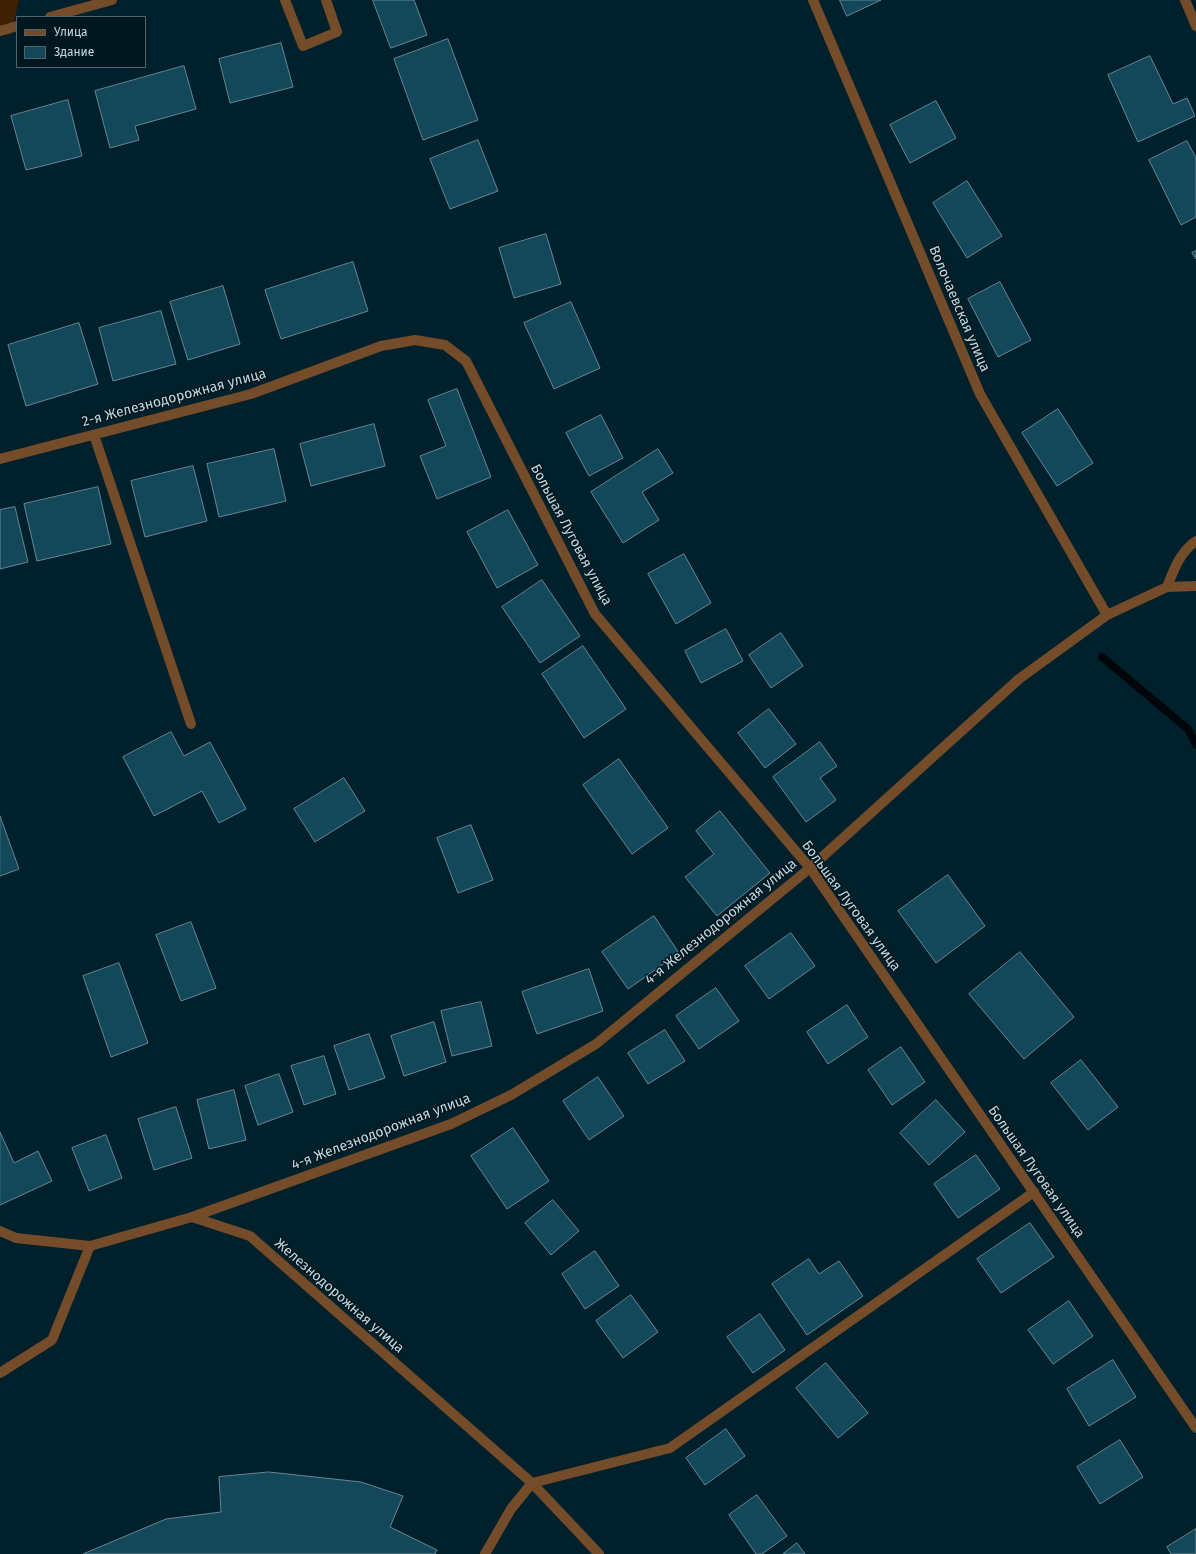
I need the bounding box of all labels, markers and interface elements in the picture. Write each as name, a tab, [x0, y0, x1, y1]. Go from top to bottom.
legend	[16, 16, 146, 68]
text: Улица	[54, 25, 88, 39]
text: Здание	[54, 45, 94, 59]
street label: Волочаевская улица	[925, 243, 993, 375]
street label: 2-я Железнодорожная улица	[80, 365, 268, 431]
street label: Большая Луговая улица	[527, 462, 615, 608]
street label: Большая Луговая улица	[798, 837, 904, 975]
street label: 4-я Железнодорожная улица	[642, 856, 800, 988]
street label: 4-я Железнодорожная улица	[289, 1090, 473, 1174]
street label: Большая Луговая улица	[984, 1103, 1088, 1241]
street label: Железнодорожная улица	[271, 1235, 407, 1357]

